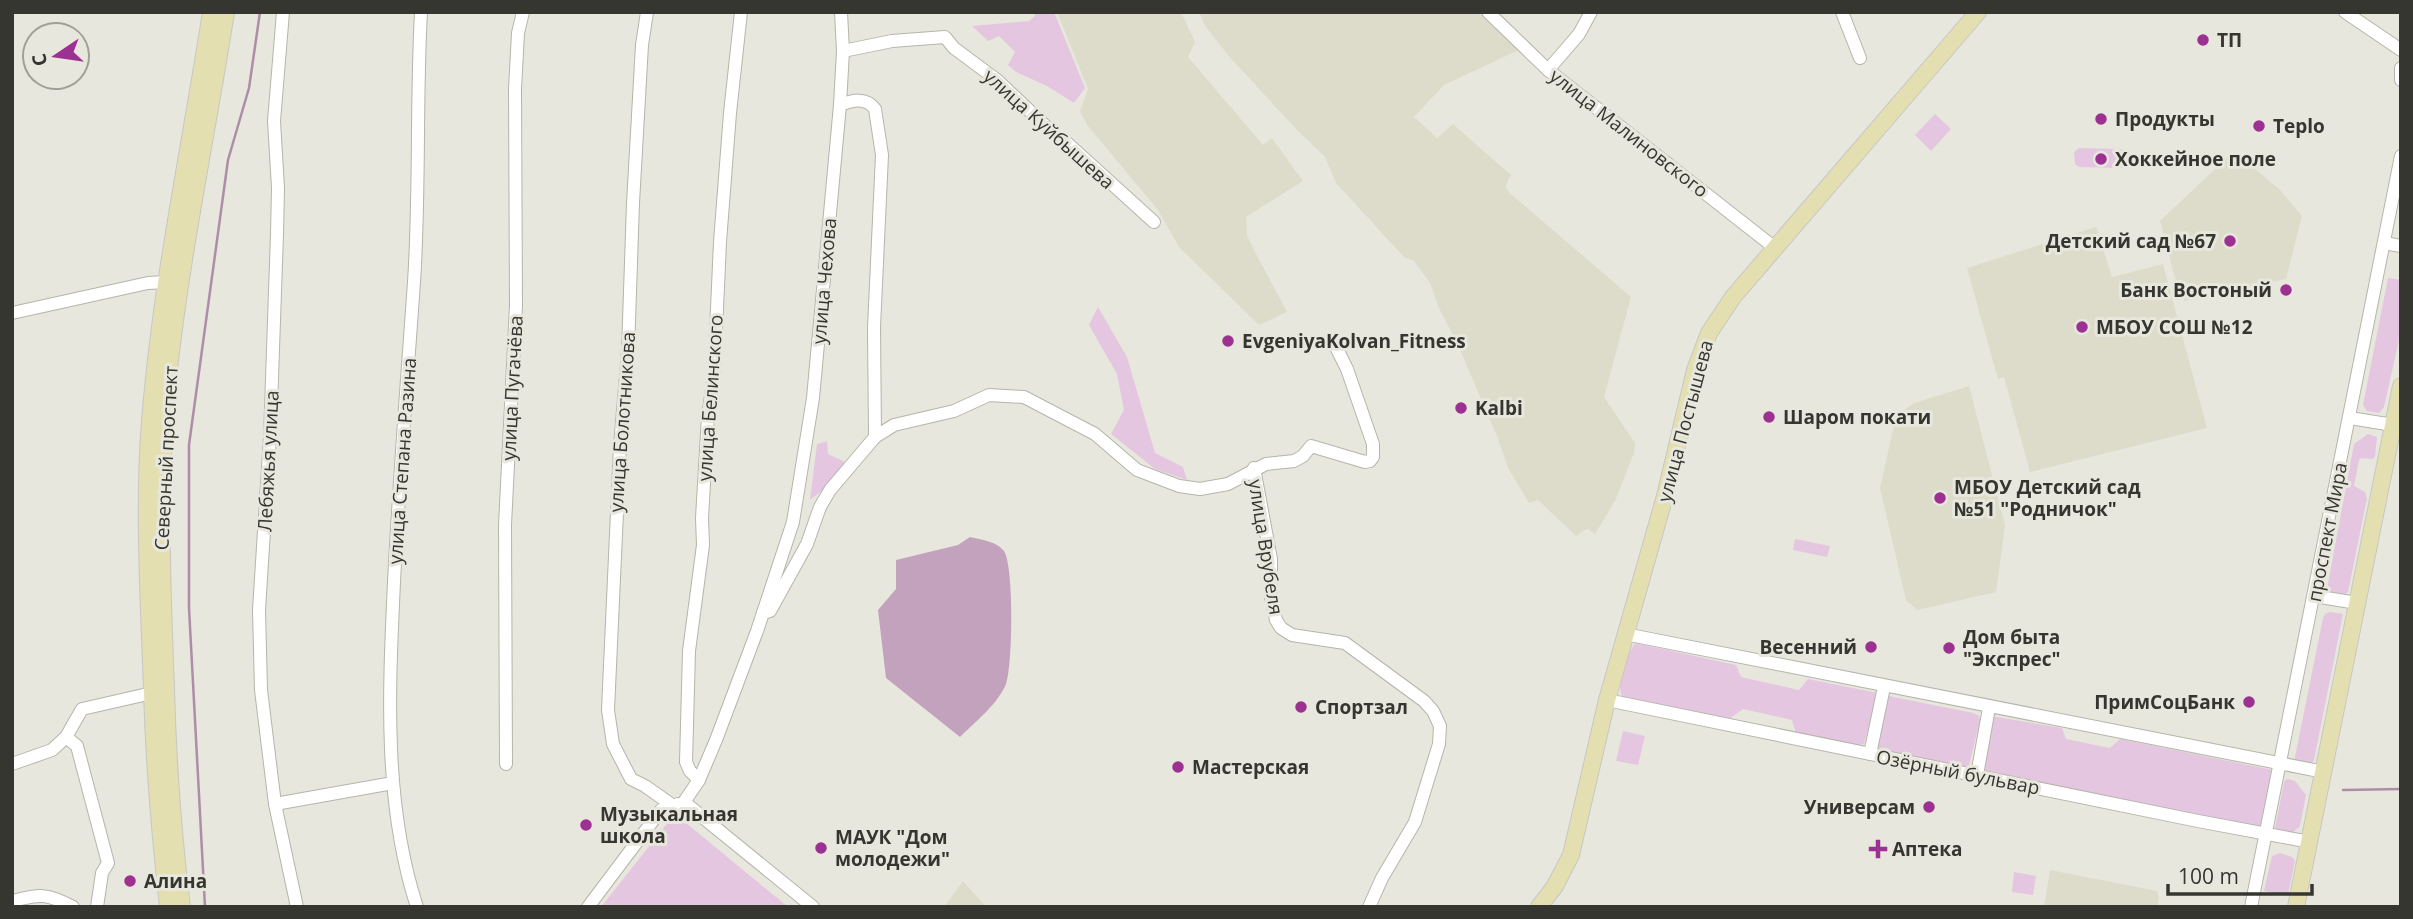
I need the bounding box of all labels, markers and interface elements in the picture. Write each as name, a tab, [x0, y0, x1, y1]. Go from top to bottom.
north arrow	[21, 21, 91, 91]
place label: ТП	[2217, 27, 2242, 53]
marker: ТП	[2195, 32, 2211, 48]
text: С	[25, 51, 53, 69]
street label: улица Куйбышева	[978, 63, 1120, 195]
street label: улица Малиновского	[1544, 63, 1714, 203]
place label: Продукты	[2115, 106, 2215, 132]
marker: Продукты	[2093, 111, 2109, 127]
place label: Teplo	[2273, 113, 2325, 139]
marker: Teplo	[2251, 118, 2267, 134]
place label: Хоккейное поле	[2115, 146, 2276, 172]
marker: Хоккейное поле	[2093, 151, 2109, 167]
street label: улица Чехова	[806, 217, 842, 345]
place label: Детский сад №67	[2046, 228, 2216, 254]
marker: Детский сад №67	[2222, 233, 2238, 249]
place label: Банк Востоный	[2120, 277, 2272, 303]
marker: Банк Востоный	[2278, 282, 2294, 298]
street label: улица Белинского	[691, 314, 729, 482]
place label: МБОУ СОШ №12	[2096, 314, 2253, 340]
street label: улица Пугачёва	[495, 315, 529, 461]
marker: МБОУ СОШ №12	[2074, 319, 2090, 335]
place label: EvgeniyaKolvan_Fitness	[1242, 328, 1466, 354]
street label: улица Болотникова	[603, 331, 641, 513]
marker: EvgeniyaKolvan_Fitness	[1220, 333, 1236, 349]
street label: улица Постышева	[1651, 337, 1719, 505]
street label: улица Степана Разина	[382, 357, 422, 565]
street label: Северный проспект	[148, 365, 184, 551]
street label: Лебяжья улица	[251, 390, 285, 532]
place label: Kalbi	[1475, 395, 1523, 421]
marker: Kalbi	[1453, 400, 1469, 416]
place label: Шаром покати	[1783, 404, 1931, 430]
marker: Шаром покати	[1761, 409, 1777, 425]
street label: проспект Мира	[2301, 460, 2353, 604]
place label: МБОУ Детский сад №51 "Родничок"	[1954, 474, 2141, 522]
street label: улица Врубеля	[1242, 477, 1290, 617]
marker: МБОУ Детский сад №51 "Родничок"	[1932, 490, 1948, 506]
place label: Дом быта "Экспрес"	[1963, 624, 2060, 672]
place label: Весенний	[1759, 634, 1857, 660]
marker: Весенний	[1863, 639, 1879, 655]
marker: Дом быта "Экспрес"	[1941, 640, 1957, 656]
place label: ПримСоцБанк	[2094, 689, 2235, 715]
place label: Спортзал	[1315, 694, 1408, 720]
marker: ПримСоцБанк	[2241, 694, 2257, 710]
marker: Спортзал	[1293, 699, 1309, 715]
street label: Озёрный бульвар	[1874, 743, 2042, 801]
place label: Мастерская	[1192, 754, 1309, 780]
marker: Мастерская	[1170, 759, 1186, 775]
place label: Универсам	[1804, 794, 1915, 820]
marker: Универсам	[1921, 799, 1937, 815]
place label: Музыкальная школа	[600, 801, 738, 849]
marker: Музыкальная школа	[578, 817, 594, 833]
place label: МАУК "Дом молодежи"	[835, 824, 950, 872]
place label: Аптека	[1892, 836, 1962, 862]
marker: МАУК "Дом молодежи"	[813, 840, 829, 856]
marker: Аптека	[1870, 841, 1886, 857]
scale bar	[2168, 852, 2312, 896]
text: 100 m	[2178, 862, 2239, 890]
place label: Алина	[144, 868, 207, 894]
marker: Алина	[122, 873, 138, 889]

